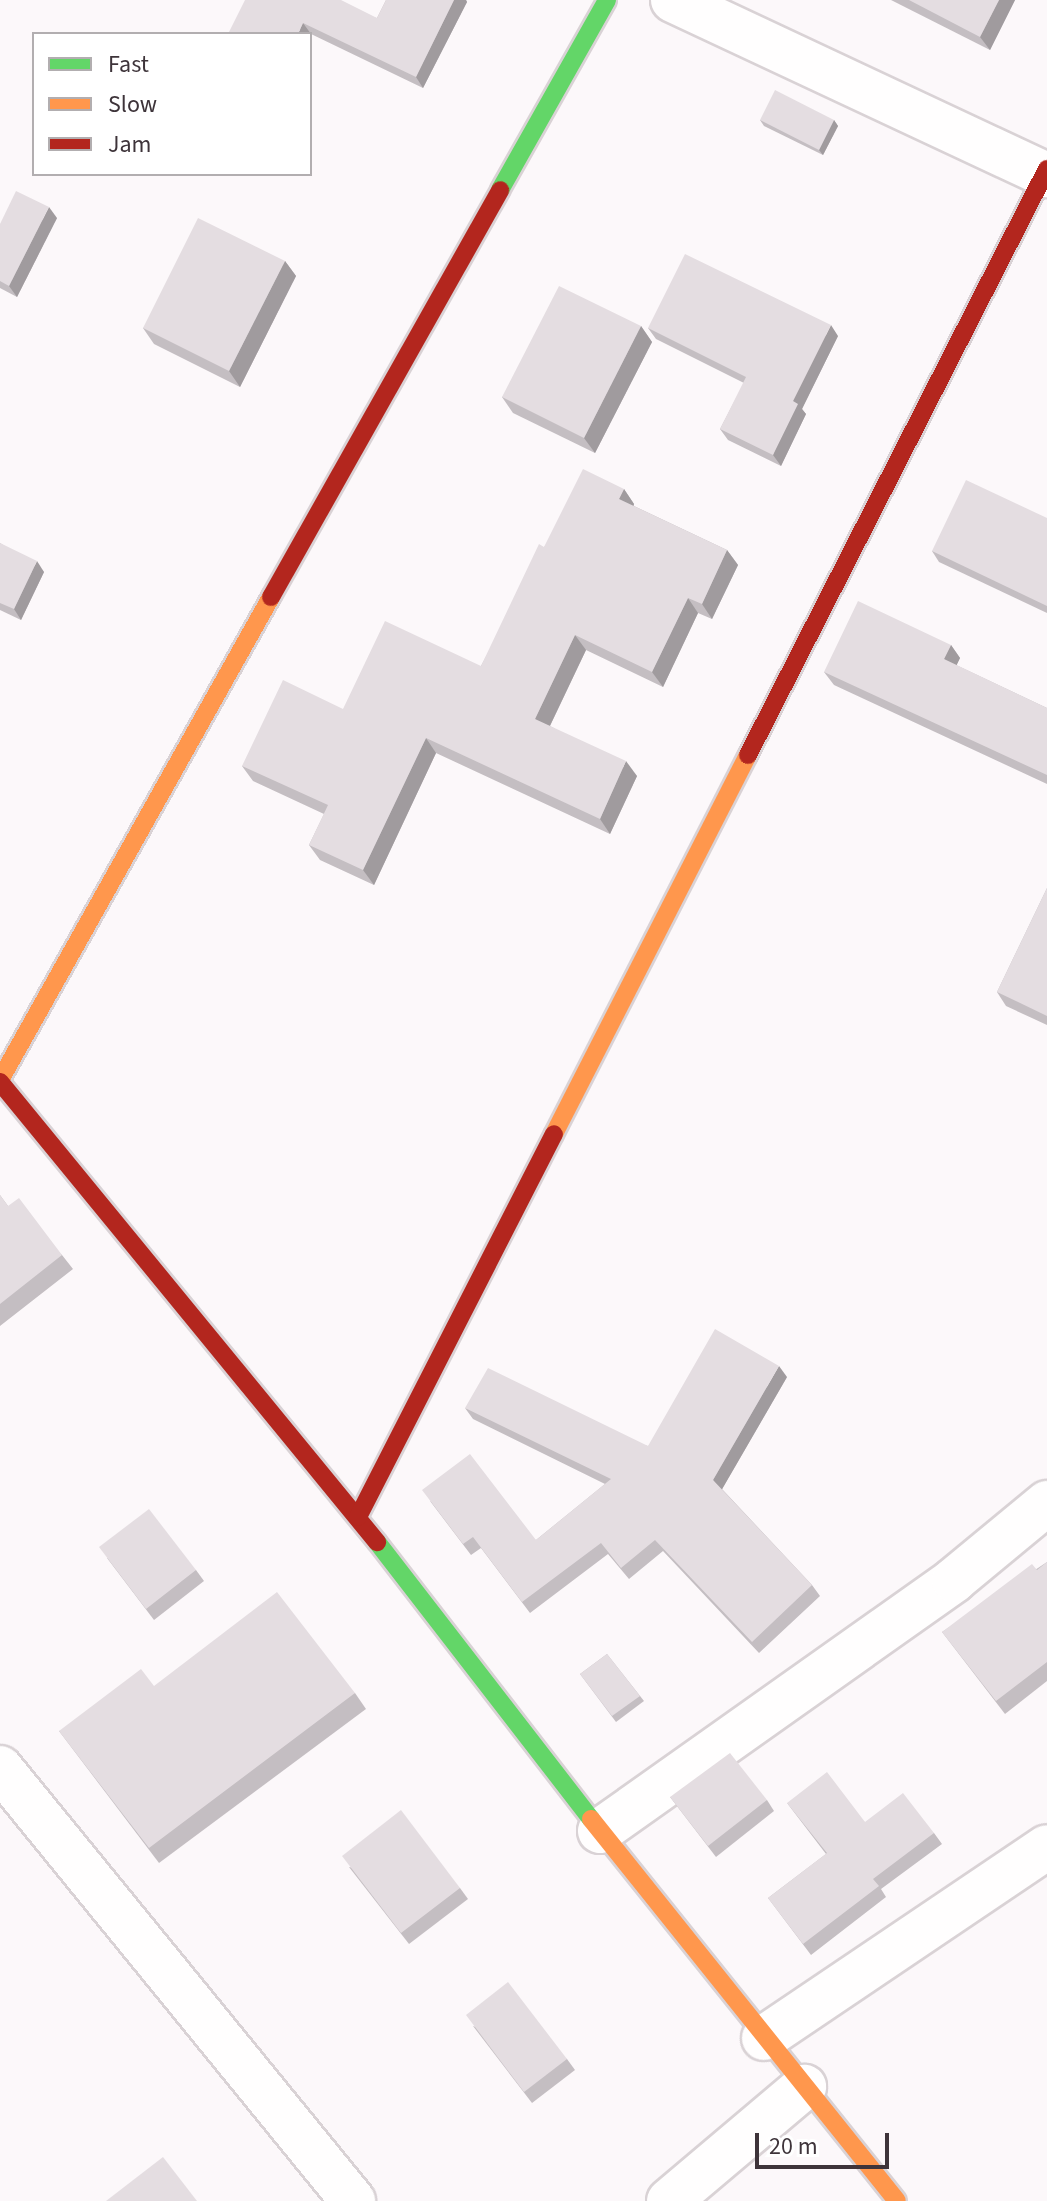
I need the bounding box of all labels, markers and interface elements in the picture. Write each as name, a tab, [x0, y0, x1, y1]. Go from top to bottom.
legend	[32, 32, 312, 176]
text: Fast	[108, 47, 149, 82]
text: Slow	[108, 87, 157, 122]
text: Jam	[108, 127, 152, 162]
scale bar	[759, 2117, 893, 2167]
text: 20 m	[769, 2129, 818, 2164]

